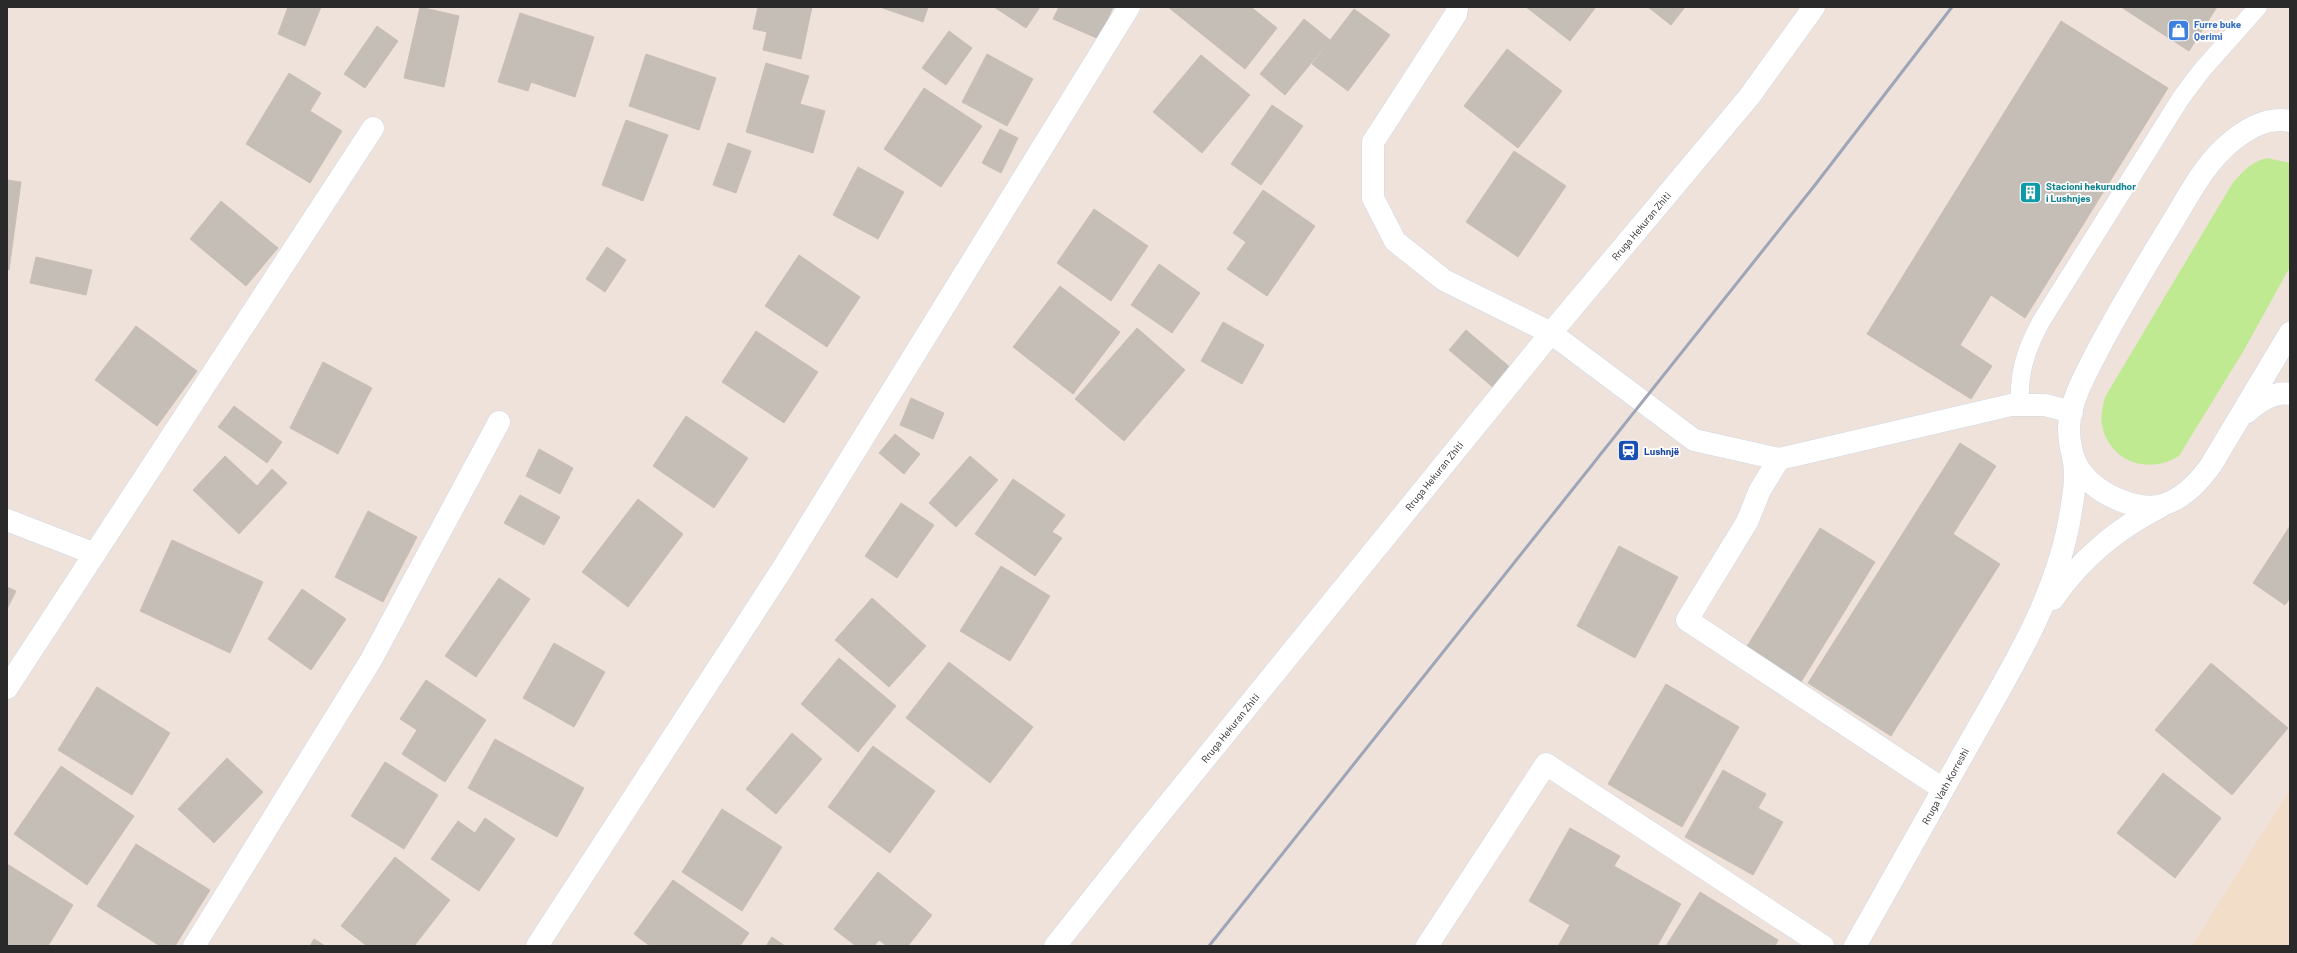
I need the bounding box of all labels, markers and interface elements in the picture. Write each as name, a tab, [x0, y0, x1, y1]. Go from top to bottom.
shop icon: Furre buke Qerimi	[2166, 17, 2192, 43]
place label: Furre buke Qerimi	[2194, 18, 2242, 42]
building icon: Stacioni hekurudhor i Lushnjes	[2017, 179, 2043, 205]
place label: Stacioni hekurudhor i Lushnjes	[2046, 180, 2136, 204]
street label: Rruga Hekuran Zhiti	[1609, 189, 1673, 263]
station icon: Lushnjë	[1616, 438, 1642, 464]
street label: Rruga Hekuran Zhiti	[1402, 439, 1466, 513]
place label: Lushnjë	[1644, 445, 1680, 457]
street label: Rruga Hekuran Zhiti	[1198, 691, 1262, 765]
street label: Rruga Vath Korreshi	[1919, 746, 1971, 826]

